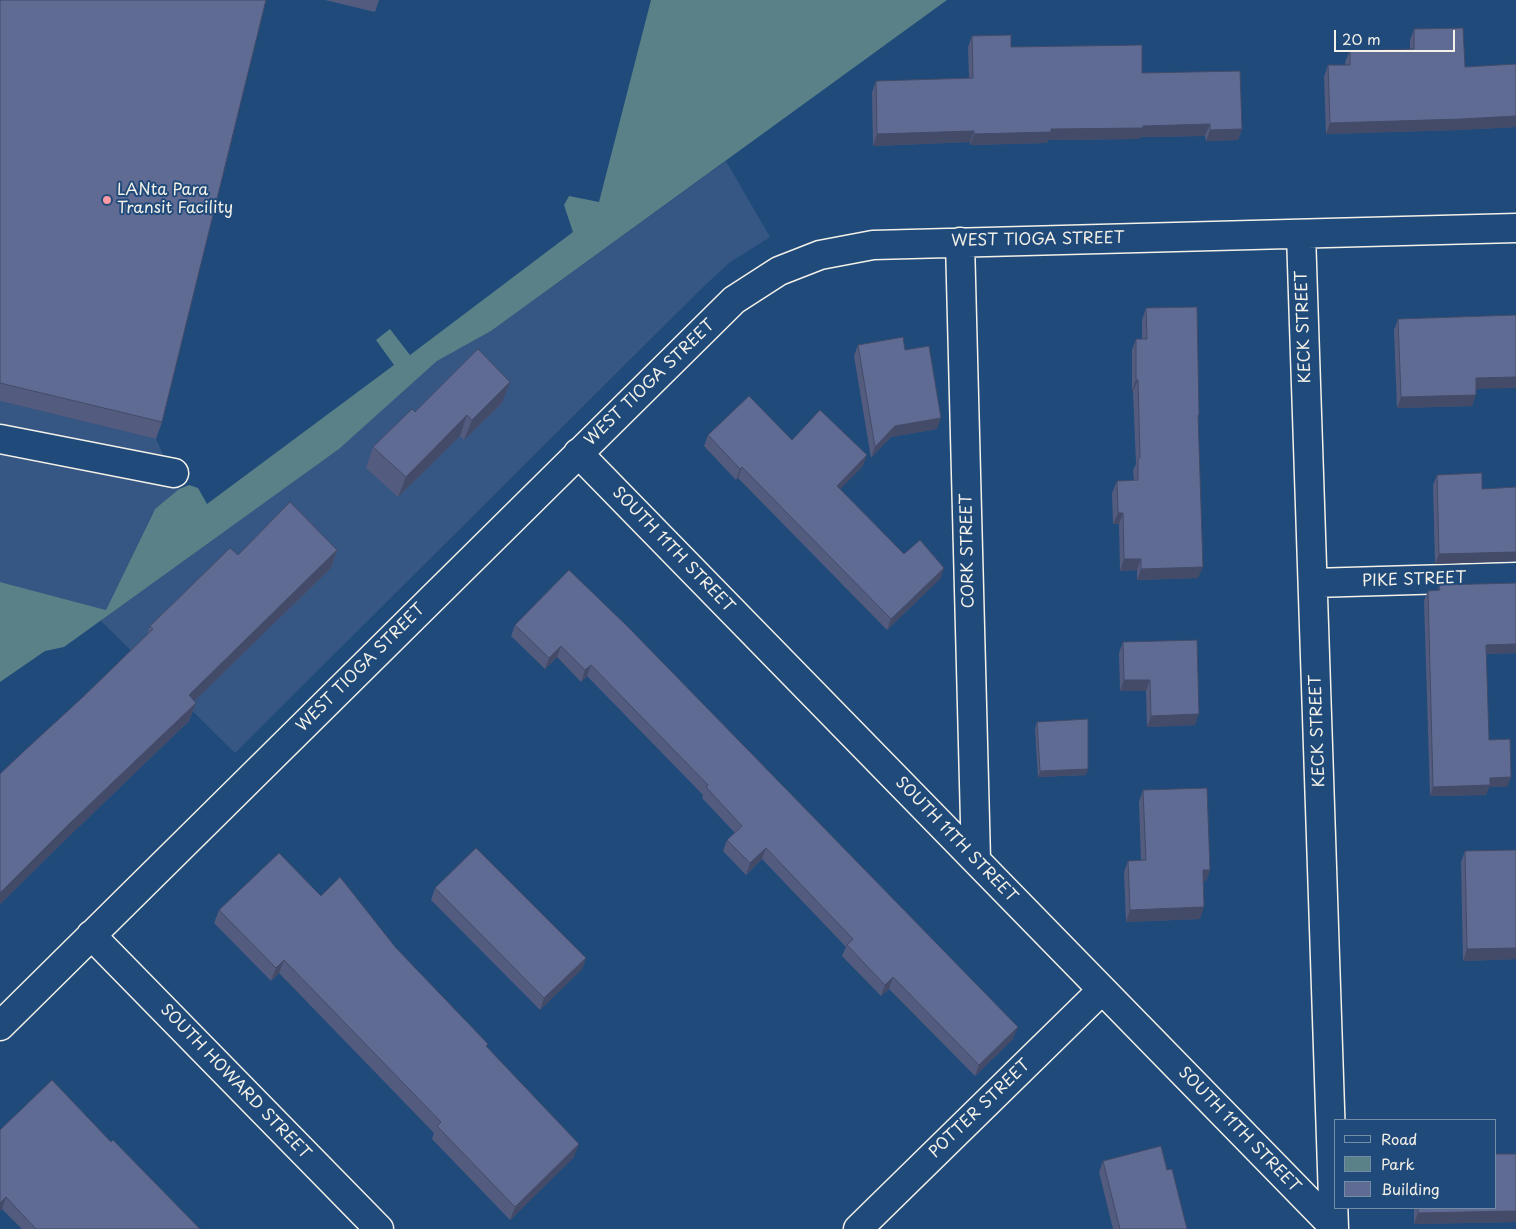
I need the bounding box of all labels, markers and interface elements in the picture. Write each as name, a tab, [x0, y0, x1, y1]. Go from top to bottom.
scale bar	[1336, 20, 1457, 52]
text: 20 m	[1342, 27, 1381, 50]
place label: LANta Para Transit Facility	[117, 181, 233, 219]
marker: LANta Para Transit Facility	[101, 194, 113, 206]
street label: WEST TIOGA STREET	[951, 229, 1125, 251]
street label: KECK STREET	[1292, 270, 1316, 384]
street label: WEST TIOGA STREET	[581, 316, 719, 450]
street label: SOUTH 11TH STREET	[608, 483, 738, 617]
street label: CORK STREET	[957, 493, 979, 609]
street label: PIKE STREET	[1361, 569, 1467, 591]
street label: WEST TIOGA STREET	[293, 600, 429, 736]
street label: KECK STREET	[1306, 674, 1330, 788]
street label: SOUTH 11TH STREET	[891, 773, 1021, 907]
street label: SOUTH HOWARD STREET	[156, 1001, 314, 1163]
street label: POTTER STREET	[925, 1056, 1035, 1162]
street label: SOUTH 11TH STREET	[1174, 1063, 1304, 1197]
legend	[1334, 1119, 1496, 1209]
text: Road	[1381, 1127, 1417, 1150]
text: Park	[1381, 1152, 1415, 1175]
text: Building	[1381, 1177, 1440, 1200]

